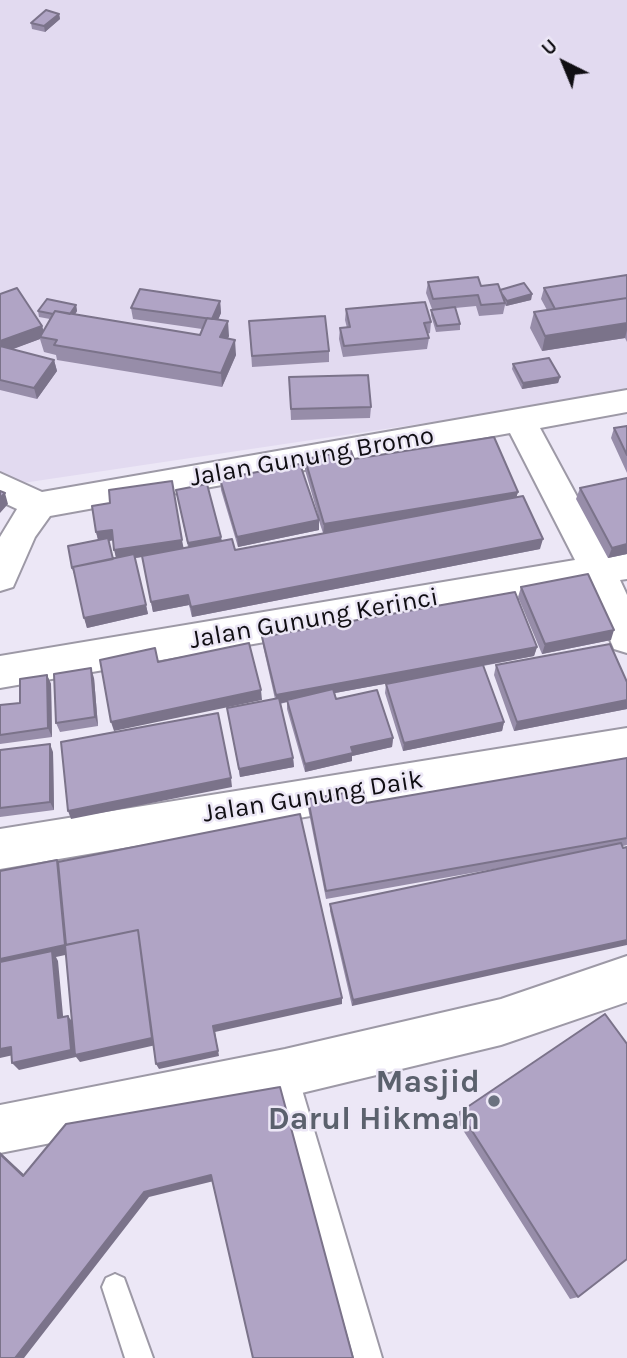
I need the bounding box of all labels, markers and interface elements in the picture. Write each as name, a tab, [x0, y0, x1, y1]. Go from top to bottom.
north arrow	[529, 28, 599, 98]
text: U	[537, 35, 562, 60]
street label: Jalan Gunung Bromo	[188, 420, 436, 494]
street label: Jalan Gunung Kerinci	[187, 582, 441, 656]
street label: Jalan Gunung Daik	[201, 764, 425, 830]
place label: Masjid Darul Hikmah	[268, 1064, 480, 1139]
marker: Masjid Darul Hikmah	[486, 1093, 502, 1109]

